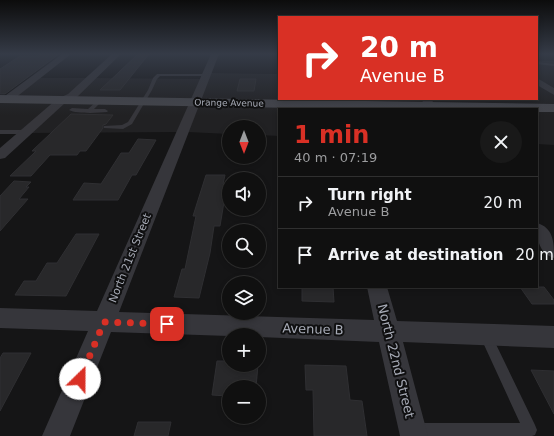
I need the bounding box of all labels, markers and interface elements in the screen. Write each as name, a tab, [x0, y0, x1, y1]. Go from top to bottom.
text: 20 m	[360, 31, 438, 64]
icon: right	[294, 32, 346, 84]
text: Avenue B	[360, 65, 445, 86]
street label: Orange Avenue	[194, 97, 264, 109]
north arrow	[222, 120, 266, 164]
map controls	[222, 120, 266, 424]
text: 1 min	[294, 121, 369, 149]
button: close	[480, 121, 522, 163]
text: 40 m · 07:19	[294, 150, 377, 165]
button: sound	[222, 172, 266, 216]
text: Turn right	[328, 186, 412, 204]
icon: right	[294, 192, 316, 214]
text: 20 m	[484, 194, 522, 212]
text: Avenue B	[328, 204, 389, 219]
street label: North 21st Street	[106, 211, 154, 305]
button: search	[222, 224, 266, 268]
icon: arrive	[294, 244, 316, 266]
text: Arrive at destination	[328, 246, 503, 264]
text: 20 m	[515, 246, 554, 264]
button: layers	[222, 276, 266, 320]
street label: North 22nd Street	[375, 302, 417, 420]
pin	[150, 307, 184, 341]
icon: arrive	[156, 313, 178, 335]
street label: Avenue B	[282, 320, 344, 338]
button: +	[222, 328, 266, 372]
position arrow	[59, 358, 101, 400]
button: −	[222, 380, 266, 424]

